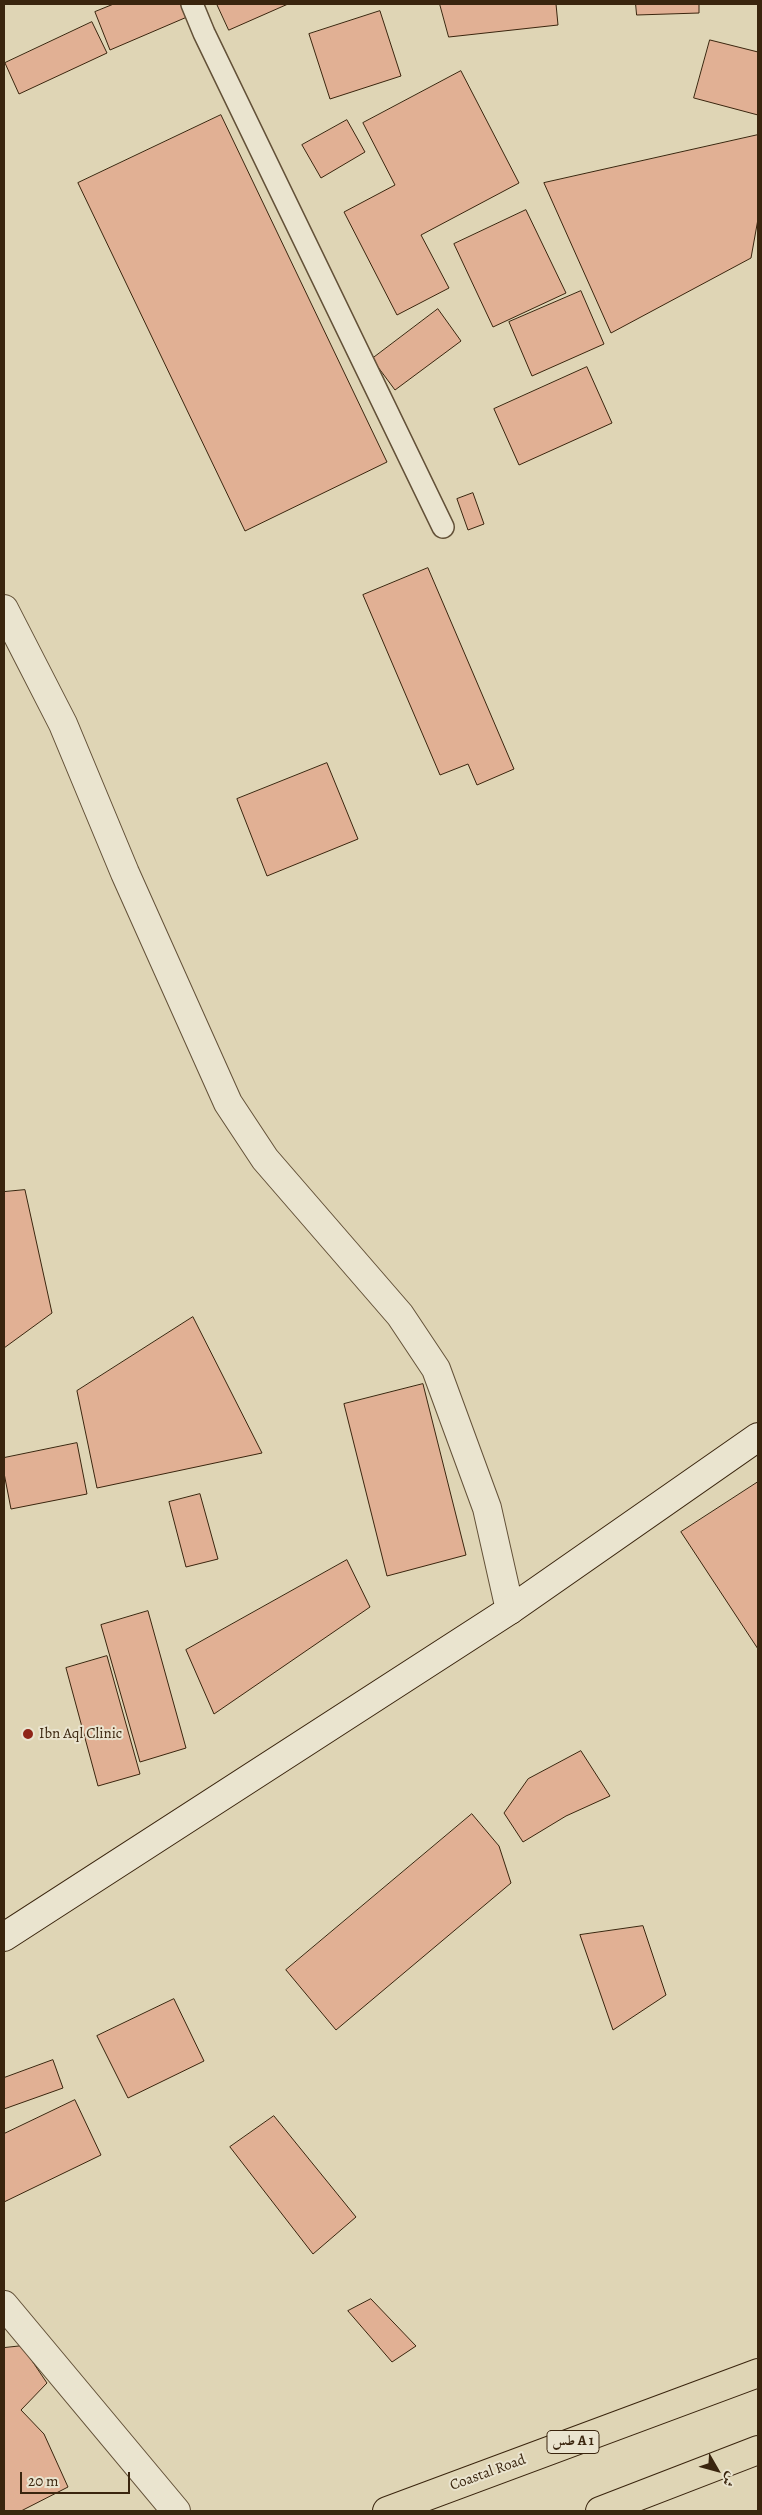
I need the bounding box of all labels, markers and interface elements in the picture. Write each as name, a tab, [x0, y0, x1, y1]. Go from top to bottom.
place label: Ibn Aql Clinic	[39, 1725, 122, 1743]
marker: Ibn Aql Clinic	[21, 1727, 35, 1741]
road number: طس A 1	[547, 2430, 599, 2454]
north arrow	[692, 2445, 742, 2495]
street label: Coastal Road	[448, 2451, 528, 2495]
scale bar	[22, 2462, 132, 2494]
text: ش	[717, 2468, 741, 2491]
text: 20 m	[28, 2471, 59, 2491]

